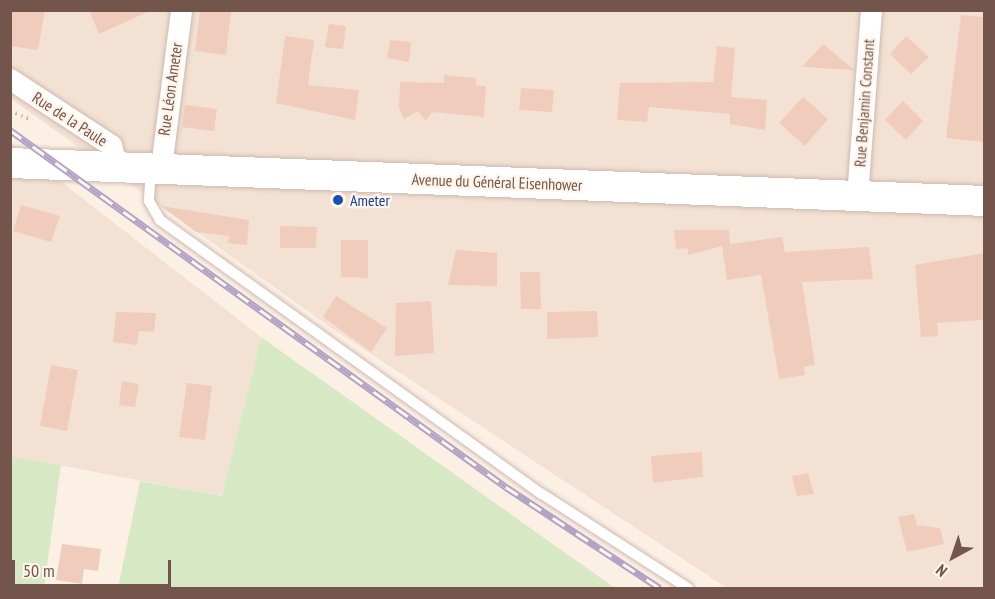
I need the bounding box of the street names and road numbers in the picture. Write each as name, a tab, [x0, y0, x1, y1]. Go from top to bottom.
street label: Rue Benjamin Constant	[850, 38, 878, 168]
street label: Rue Léon Ameter	[154, 41, 186, 137]
street label: Rue de la Paule	[29, 88, 111, 150]
street label: Avenue du Général Eisenhower	[411, 169, 583, 195]

